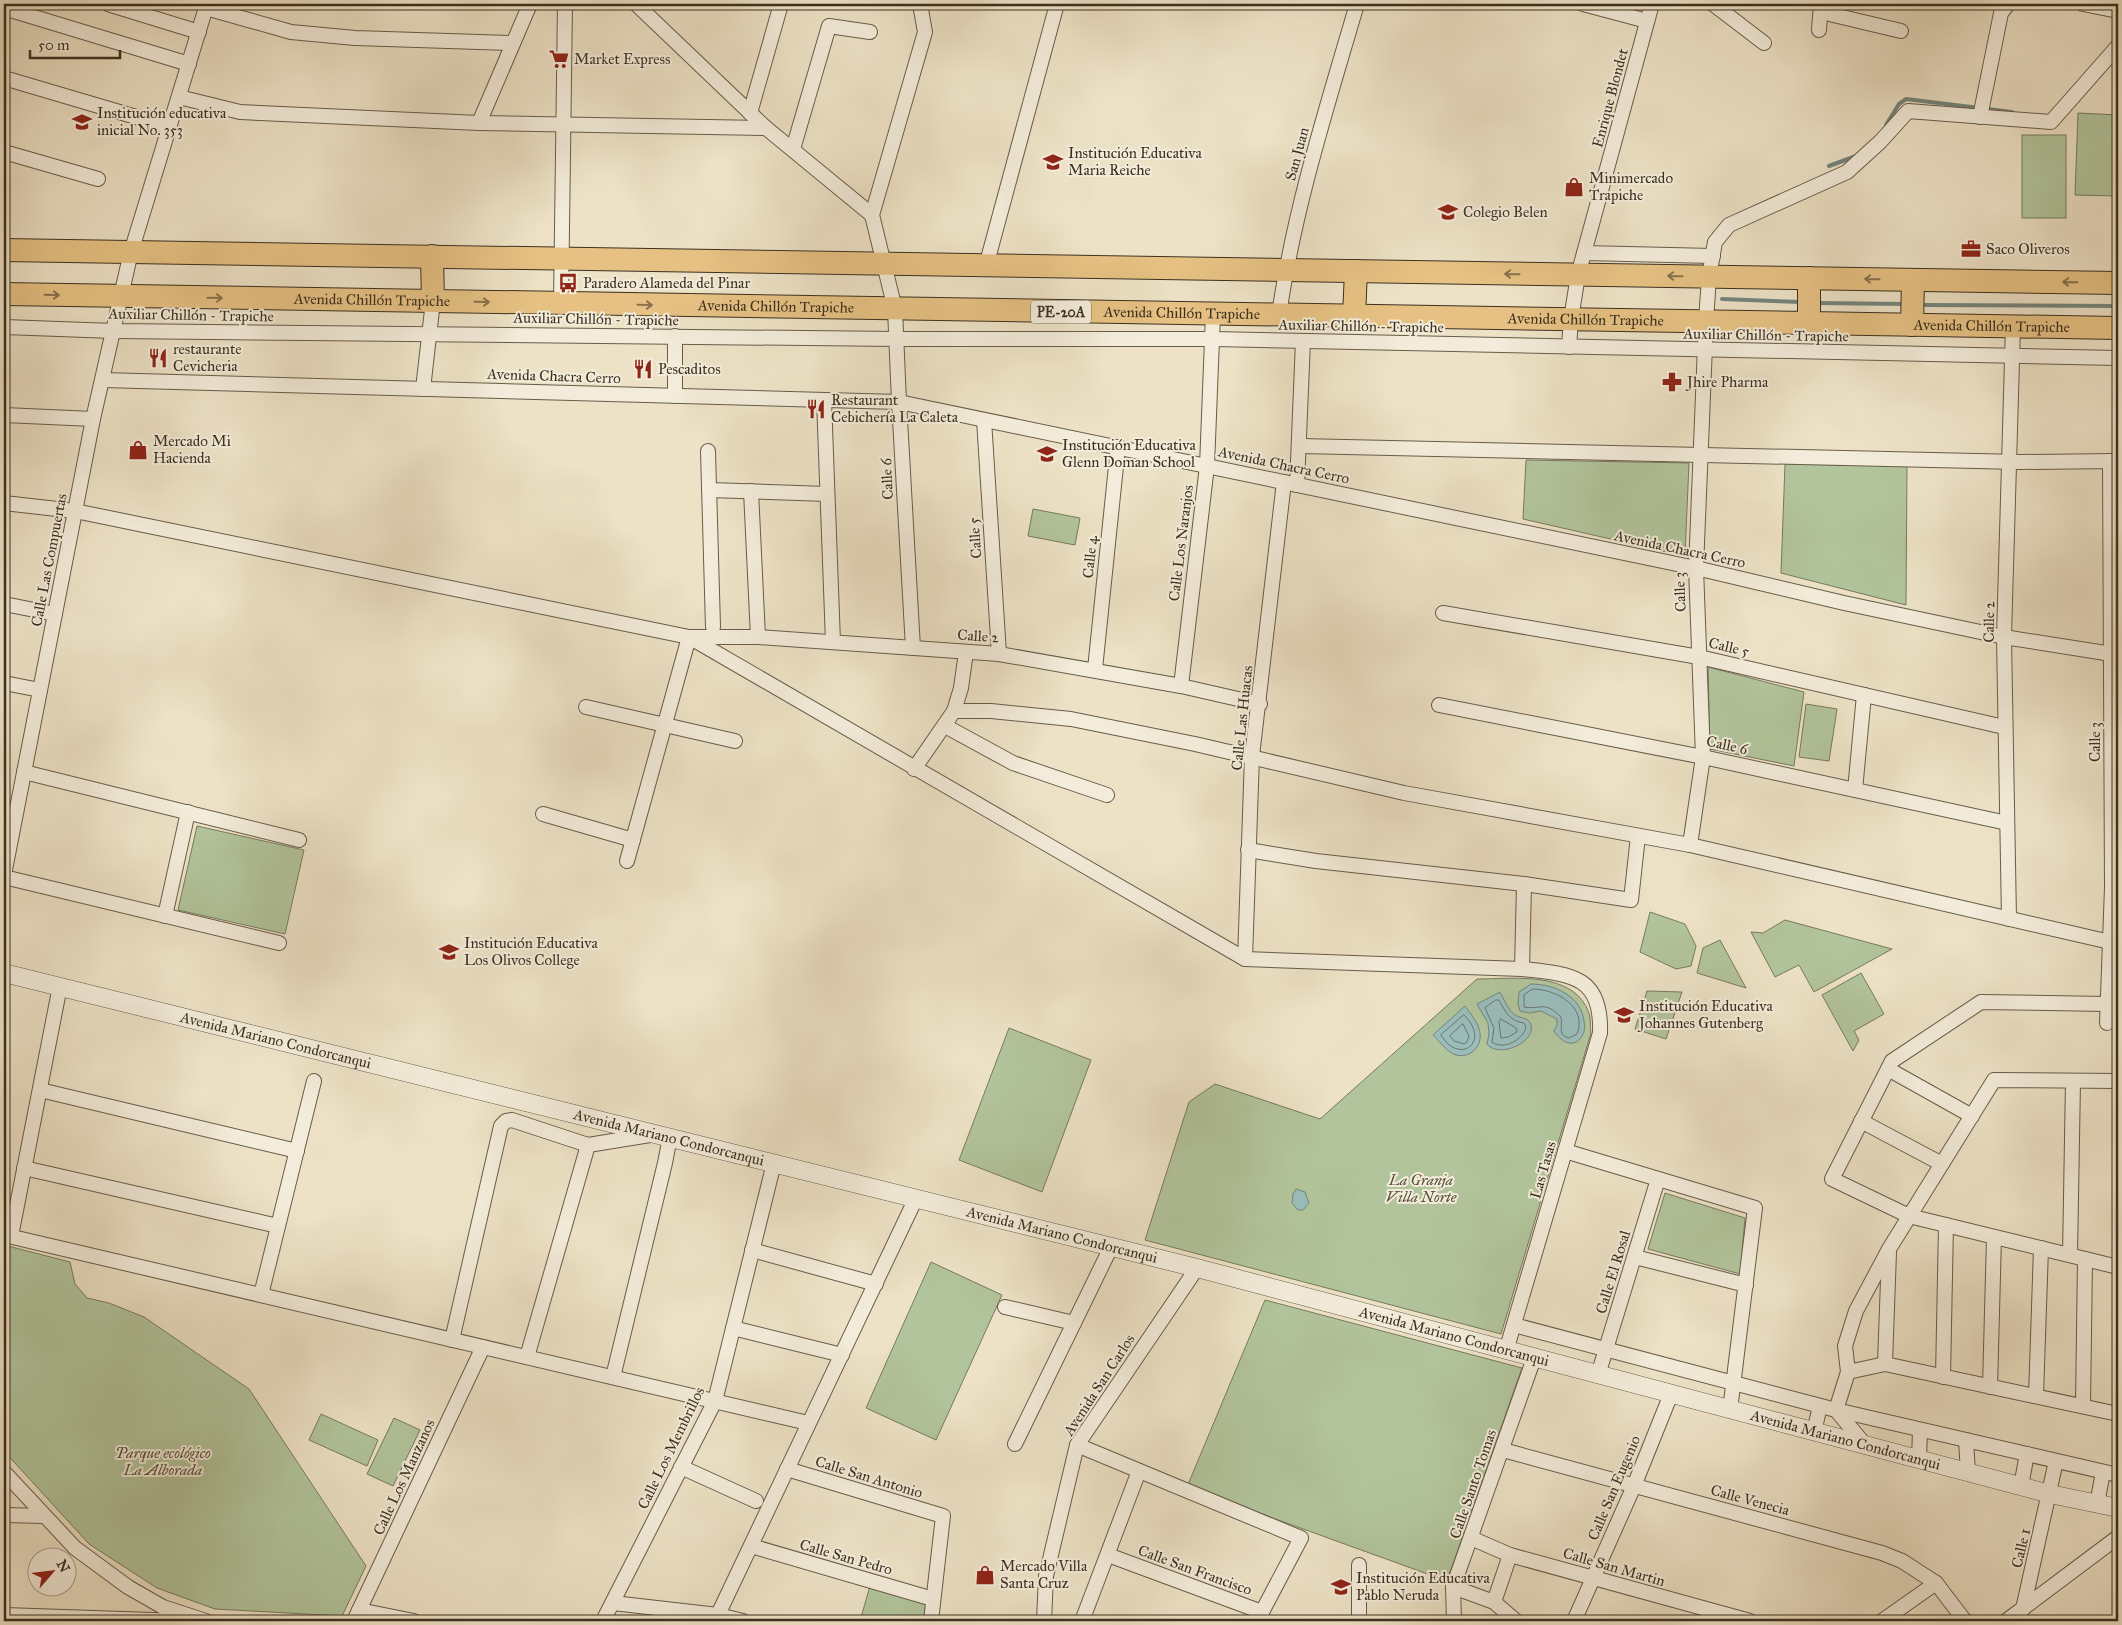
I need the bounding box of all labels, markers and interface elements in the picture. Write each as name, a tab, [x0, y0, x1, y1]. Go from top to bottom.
scale bar	[30, 28, 120, 60]
text: 50 m	[38, 36, 70, 54]
street label: Enrique Blondet	[1588, 46, 1633, 150]
supermarket icon: Market Express	[548, 48, 570, 70]
place label: Market Express	[574, 50, 671, 68]
place label: Institución educativa inicial No. 353	[97, 104, 227, 139]
school or university icon: Institución educativa inicial No. 353	[71, 111, 93, 133]
street label: San Juan	[1281, 125, 1314, 183]
place label: Institución Educativa Maria Reiche	[1068, 144, 1202, 179]
school or university icon: Institución Educativa Maria Reiche	[1042, 151, 1064, 173]
place label: Minimercado Trapiche	[1589, 169, 1673, 204]
shop icon: Minimercado Trapiche	[1563, 176, 1585, 198]
school or university icon: Colegio Belen	[1437, 201, 1459, 223]
place label: Colegio Belen	[1463, 203, 1548, 221]
office icon: Saco Oliveros	[1960, 238, 1982, 260]
place label: Saco Oliveros	[1986, 240, 2070, 258]
one-way arrow	[1504, 269, 1520, 279]
one-way arrow	[1667, 271, 1683, 281]
bus stop icon: Paradero Alameda del Pinar	[557, 272, 579, 294]
place label: Paradero Alameda del Pinar	[583, 274, 750, 292]
one-way arrow	[1864, 274, 1880, 284]
one-way arrow	[2062, 277, 2078, 287]
one-way arrow	[44, 290, 60, 300]
street label: Avenida Chillón Trapiche	[293, 290, 450, 310]
one-way arrow	[206, 293, 223, 303]
street label: Avenida Chillón Trapiche	[697, 296, 854, 317]
one-way arrow	[474, 297, 490, 307]
one-way arrow	[637, 300, 653, 309]
road number: PE-20A	[1031, 300, 1091, 324]
street label: Avenida Chillón Trapiche	[1103, 303, 1260, 323]
street label: Auxiliar Chillón - Trapiche	[107, 305, 274, 325]
street label: Auxiliar Chillón - Trapiche	[512, 309, 679, 329]
street label: Avenida Chillón Trapiche	[1507, 309, 1664, 330]
street label: Auxiliar Chillón - Trapiche	[1277, 316, 1444, 336]
street label: Avenida Chillón Trapiche	[1912, 316, 2070, 336]
street label: Auxiliar Chillón - Trapiche	[1682, 325, 1849, 345]
place label: restaurante Cevicheria	[173, 340, 241, 375]
restaurant icon: restaurante Cevicheria	[147, 347, 169, 369]
restaurant icon: Pescaditos	[632, 358, 654, 380]
place label: Pescaditos	[658, 360, 721, 378]
street label: Avenida Chacra Cerro	[486, 365, 621, 387]
pharmacy icon: Jhire Pharma	[1661, 371, 1683, 393]
place label: Jhire Pharma	[1685, 373, 1769, 392]
place label: Restaurant Cebichería La Caleta	[831, 391, 959, 426]
restaurant icon: Restaurant Cebichería La Caleta	[805, 398, 827, 420]
place label: Mercado Mi Hacienda	[153, 432, 231, 467]
place label: Institución Educativa Glenn Doman School	[1062, 436, 1196, 471]
shop icon: Mercado Mi Hacienda	[127, 439, 149, 461]
street label: Avenida Chacra Cerro	[1216, 442, 1352, 488]
school or university icon: Institución Educativa Glenn Doman School	[1036, 443, 1058, 465]
street label: Calle 6	[877, 456, 897, 500]
street label: Calle Los Naranjos	[1165, 484, 1197, 602]
street label: Calle Las Compuertas	[27, 492, 71, 628]
street label: Calle 5	[965, 517, 985, 559]
street label: Avenida Chacra Cerro	[1612, 526, 1748, 572]
street label: Calle 4	[1079, 534, 1101, 579]
street label: Calle 3	[1670, 572, 1690, 612]
street label: Calle 2	[1980, 600, 1998, 643]
street label: Calle 2	[957, 626, 1000, 646]
street label: Calle 5	[1707, 634, 1751, 660]
street label: Calle Las Huacas	[1228, 665, 1256, 771]
street label: Calle 3	[2086, 722, 2104, 762]
street label: Calle 6	[1705, 732, 1751, 758]
place label: Institución Educativa Los Olivos College	[464, 934, 598, 969]
school or university icon: Institución Educativa Los Olivos College	[438, 941, 460, 963]
place label: Institución Educativa Johannes Gutenberg	[1637, 997, 1773, 1033]
school or university icon: Institución Educativa Johannes Gutenberg	[1613, 1004, 1635, 1026]
street label: Avenida Mariano Condorcanqui	[178, 1008, 373, 1072]
street label: Avenida Mariano Condorcanqui	[571, 1105, 766, 1170]
street label: Las Tasas	[1526, 1139, 1560, 1201]
park label: La Granja Villa Norte	[1386, 1171, 1457, 1206]
street label: Avenida Mariano Condorcanqui	[964, 1202, 1159, 1267]
street label: Calle El Rosal	[1592, 1227, 1634, 1316]
street label: Avenida Mariano Condorcanqui	[1356, 1302, 1551, 1370]
street label: Avenida San Carlos	[1059, 1331, 1139, 1440]
street label: Calle Los Membrillos	[634, 1384, 708, 1512]
street label: Avenida Mariano Condorcanqui	[1748, 1406, 1943, 1474]
street label: Calle Los Manzanos	[369, 1416, 439, 1538]
street label: Calle Santo Tomas	[1446, 1427, 1500, 1541]
street label: Calle San Eugenio	[1584, 1433, 1644, 1543]
park label: Parque ecológico La Alborada	[115, 1444, 211, 1479]
street label: Calle San Antonio	[813, 1452, 925, 1502]
street label: Calle Venecia	[1709, 1481, 1792, 1519]
street label: Calle 1	[2008, 1526, 2034, 1570]
street label: Calle San Pedro	[798, 1535, 895, 1579]
street label: Calle San Francisco	[1136, 1541, 1255, 1599]
street label: Calle San Martin	[1561, 1544, 1667, 1590]
north arrow	[28, 1548, 78, 1598]
text: N	[53, 1557, 73, 1575]
place label: Mercado Villa Santa Cruz	[1000, 1557, 1088, 1592]
shop icon: Mercado Villa Santa Cruz	[974, 1564, 996, 1586]
place label: Institución Educativa Pablo Neruda	[1356, 1569, 1490, 1604]
school or university icon: Institución Educativa Pablo Neruda	[1330, 1576, 1352, 1598]

